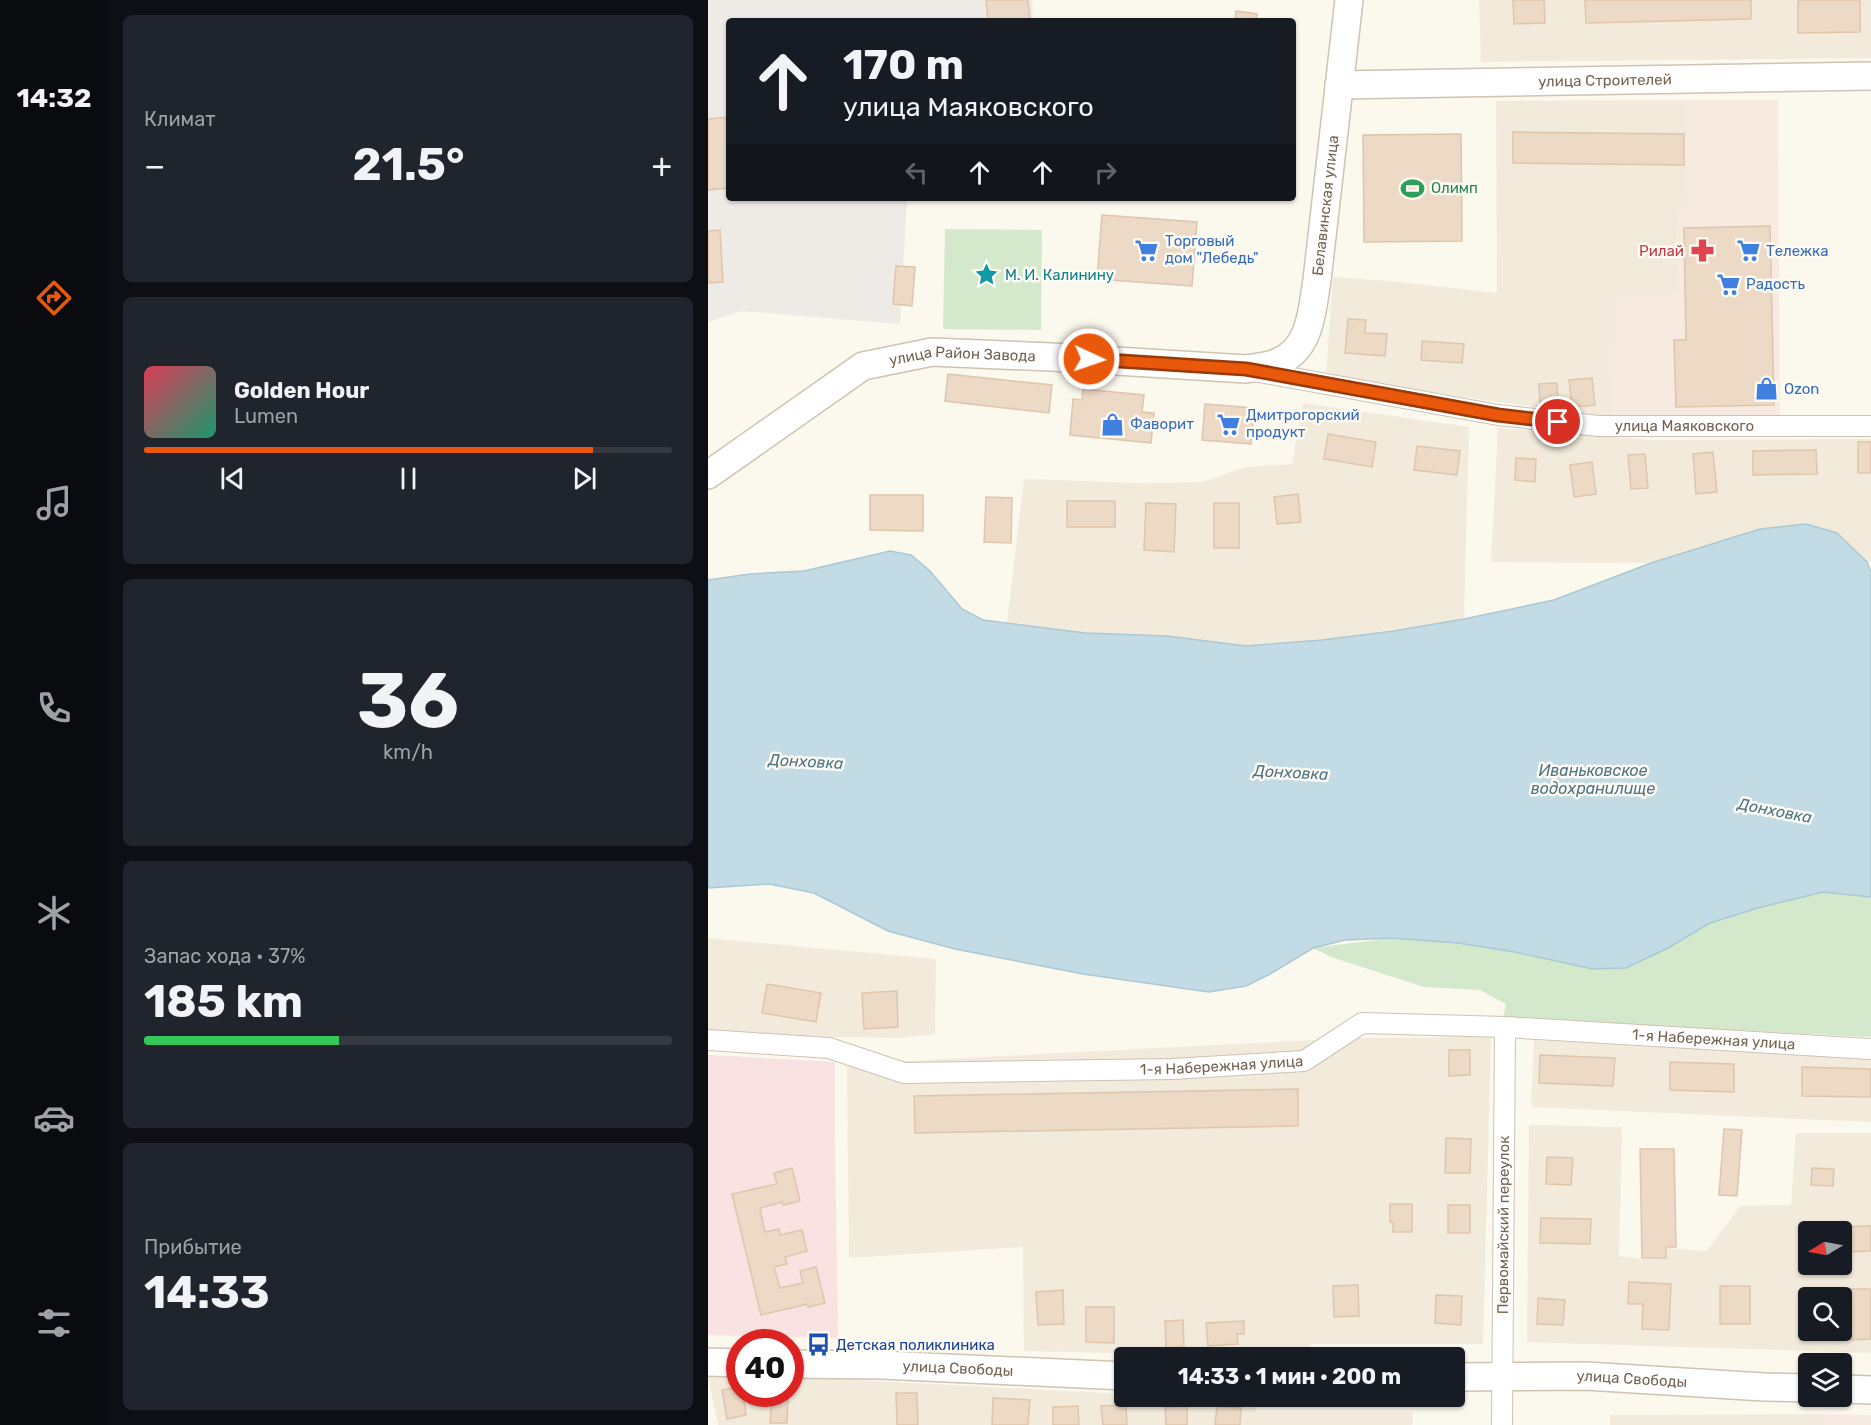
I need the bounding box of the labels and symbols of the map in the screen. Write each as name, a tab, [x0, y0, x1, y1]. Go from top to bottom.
street label: улица Строителей	[1538, 70, 1672, 91]
street label: Белавинская улица	[1309, 134, 1342, 277]
sports icon: Олимп	[1400, 175, 1426, 201]
place label: Олимп	[1431, 179, 1478, 197]
place label: Торговый дом "Лебедь"	[1165, 232, 1259, 267]
supermarket icon: Торговый дом "Лебедь"	[1134, 237, 1160, 263]
pharmacy icon: Рилай	[1689, 238, 1715, 264]
supermarket icon: Тележка	[1735, 238, 1761, 264]
place label: Рилай	[1639, 242, 1684, 260]
place label: Тележка	[1766, 242, 1828, 260]
place icon: М. И. Калинину	[974, 262, 1000, 288]
place label: М. И. Калинину	[1005, 266, 1114, 284]
supermarket icon: Радость	[1715, 271, 1741, 297]
place label: Радость	[1746, 275, 1805, 293]
position arrow	[1057, 327, 1121, 391]
street label: улица Район Завода	[888, 343, 1036, 369]
shop icon: Ozon	[1753, 376, 1779, 402]
place label: Ozon	[1784, 380, 1819, 398]
pin	[1532, 396, 1583, 447]
place label: Дмитрогорский продукт	[1246, 406, 1360, 441]
shop icon: Фаворит	[1099, 411, 1125, 437]
supermarket icon: Дмитрогорский продукт	[1215, 411, 1241, 437]
place label: Фаворит	[1130, 415, 1194, 433]
street label: улица Маяковского	[1615, 417, 1754, 435]
water label: Донховка	[766, 750, 844, 773]
water label: Донховка	[1251, 761, 1329, 784]
water label: Иваньковское водохранилище	[1531, 761, 1655, 798]
water label: Донховка	[1734, 794, 1813, 827]
street label: 1-я Набережная улица	[1631, 1026, 1796, 1053]
street label: 1-я Набережная улица	[1140, 1052, 1304, 1078]
street label: Первомайский переулок	[1494, 1136, 1513, 1314]
north arrow	[1798, 1221, 1852, 1275]
speed limit sign: 40	[726, 1329, 804, 1407]
bus stop icon: Детская поликлиника	[805, 1332, 831, 1358]
place label: Детская поликлиника	[836, 1336, 995, 1354]
street label: улица Свободы	[902, 1357, 1014, 1380]
street label: улица Свободы	[1576, 1367, 1688, 1391]

